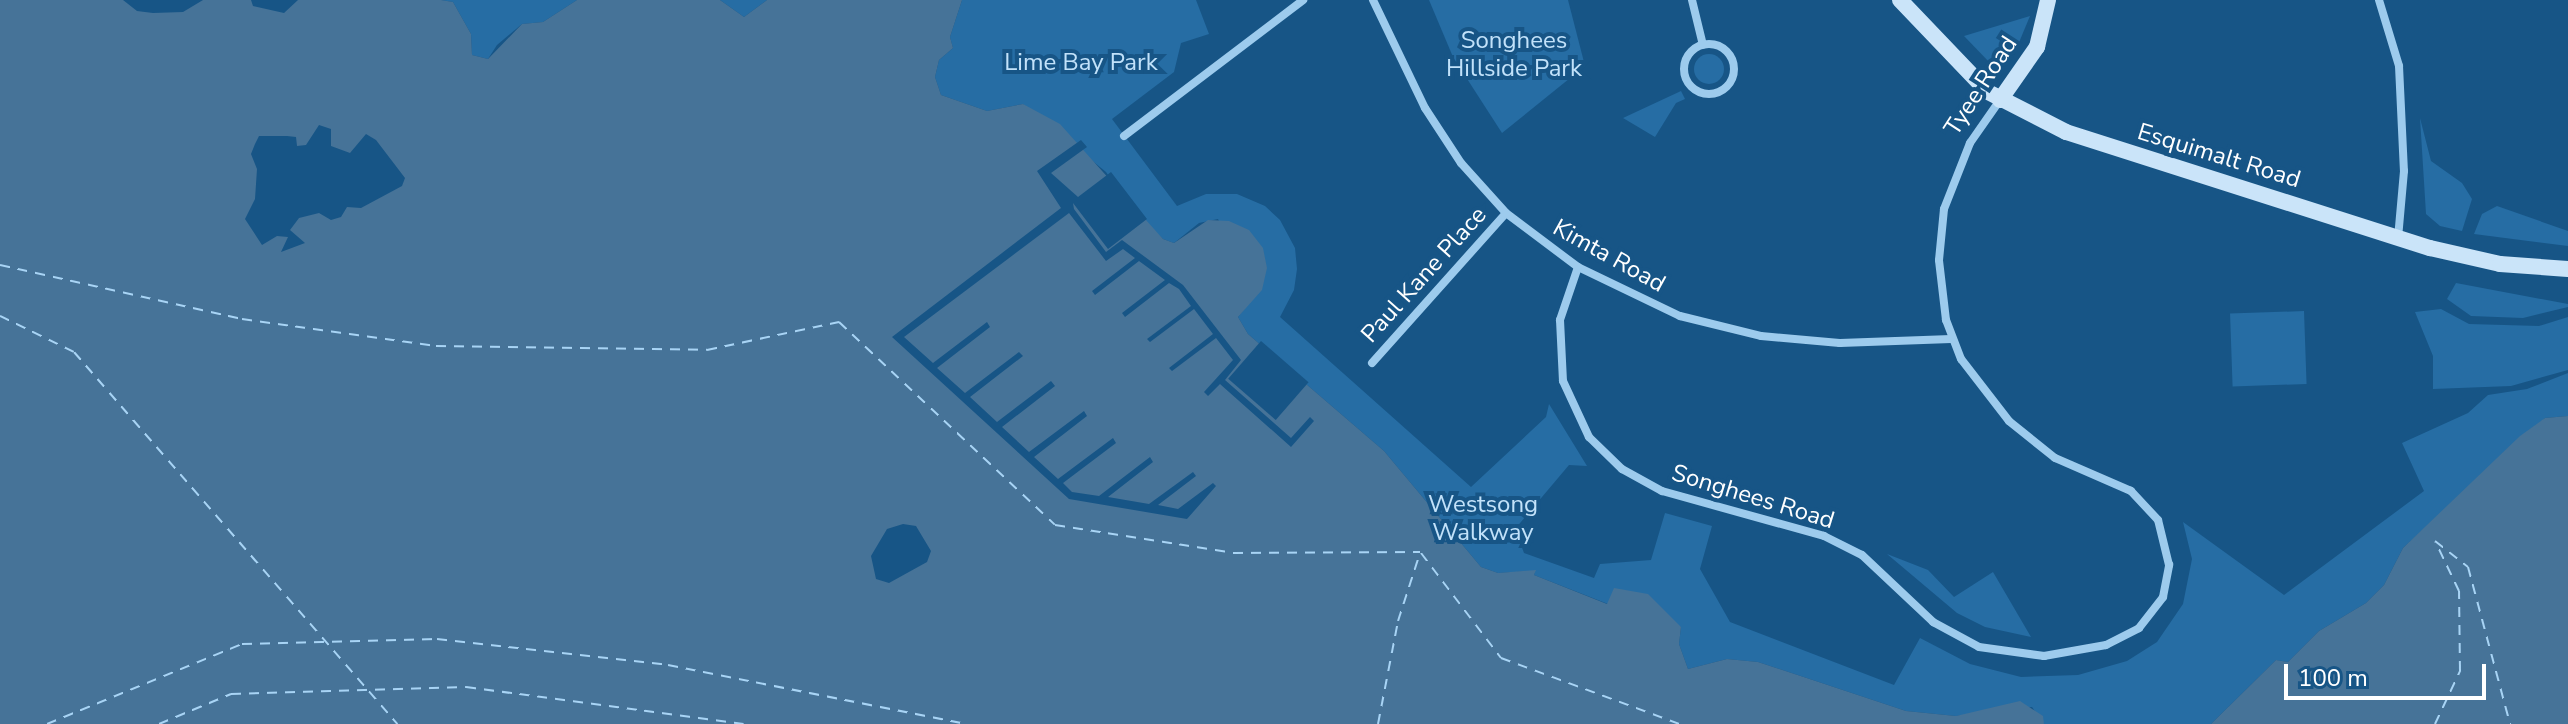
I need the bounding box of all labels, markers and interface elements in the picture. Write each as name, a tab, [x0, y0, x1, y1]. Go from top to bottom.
park label: Songhees Hillside Park	[1446, 27, 1582, 83]
street label: Tyee Road	[1938, 31, 2024, 141]
park label: Lime Bay Park	[1004, 49, 1158, 77]
street label: Esquimalt Road	[2134, 118, 2304, 194]
street label: Paul Kane Place	[1355, 201, 1493, 349]
street label: Kimta Road	[1548, 213, 1670, 299]
street label: Songhees Road	[1668, 459, 1838, 535]
park label: Westsong Walkway	[1428, 491, 1538, 547]
scale bar	[2288, 648, 2490, 698]
text: 100 m	[2298, 662, 2368, 694]

